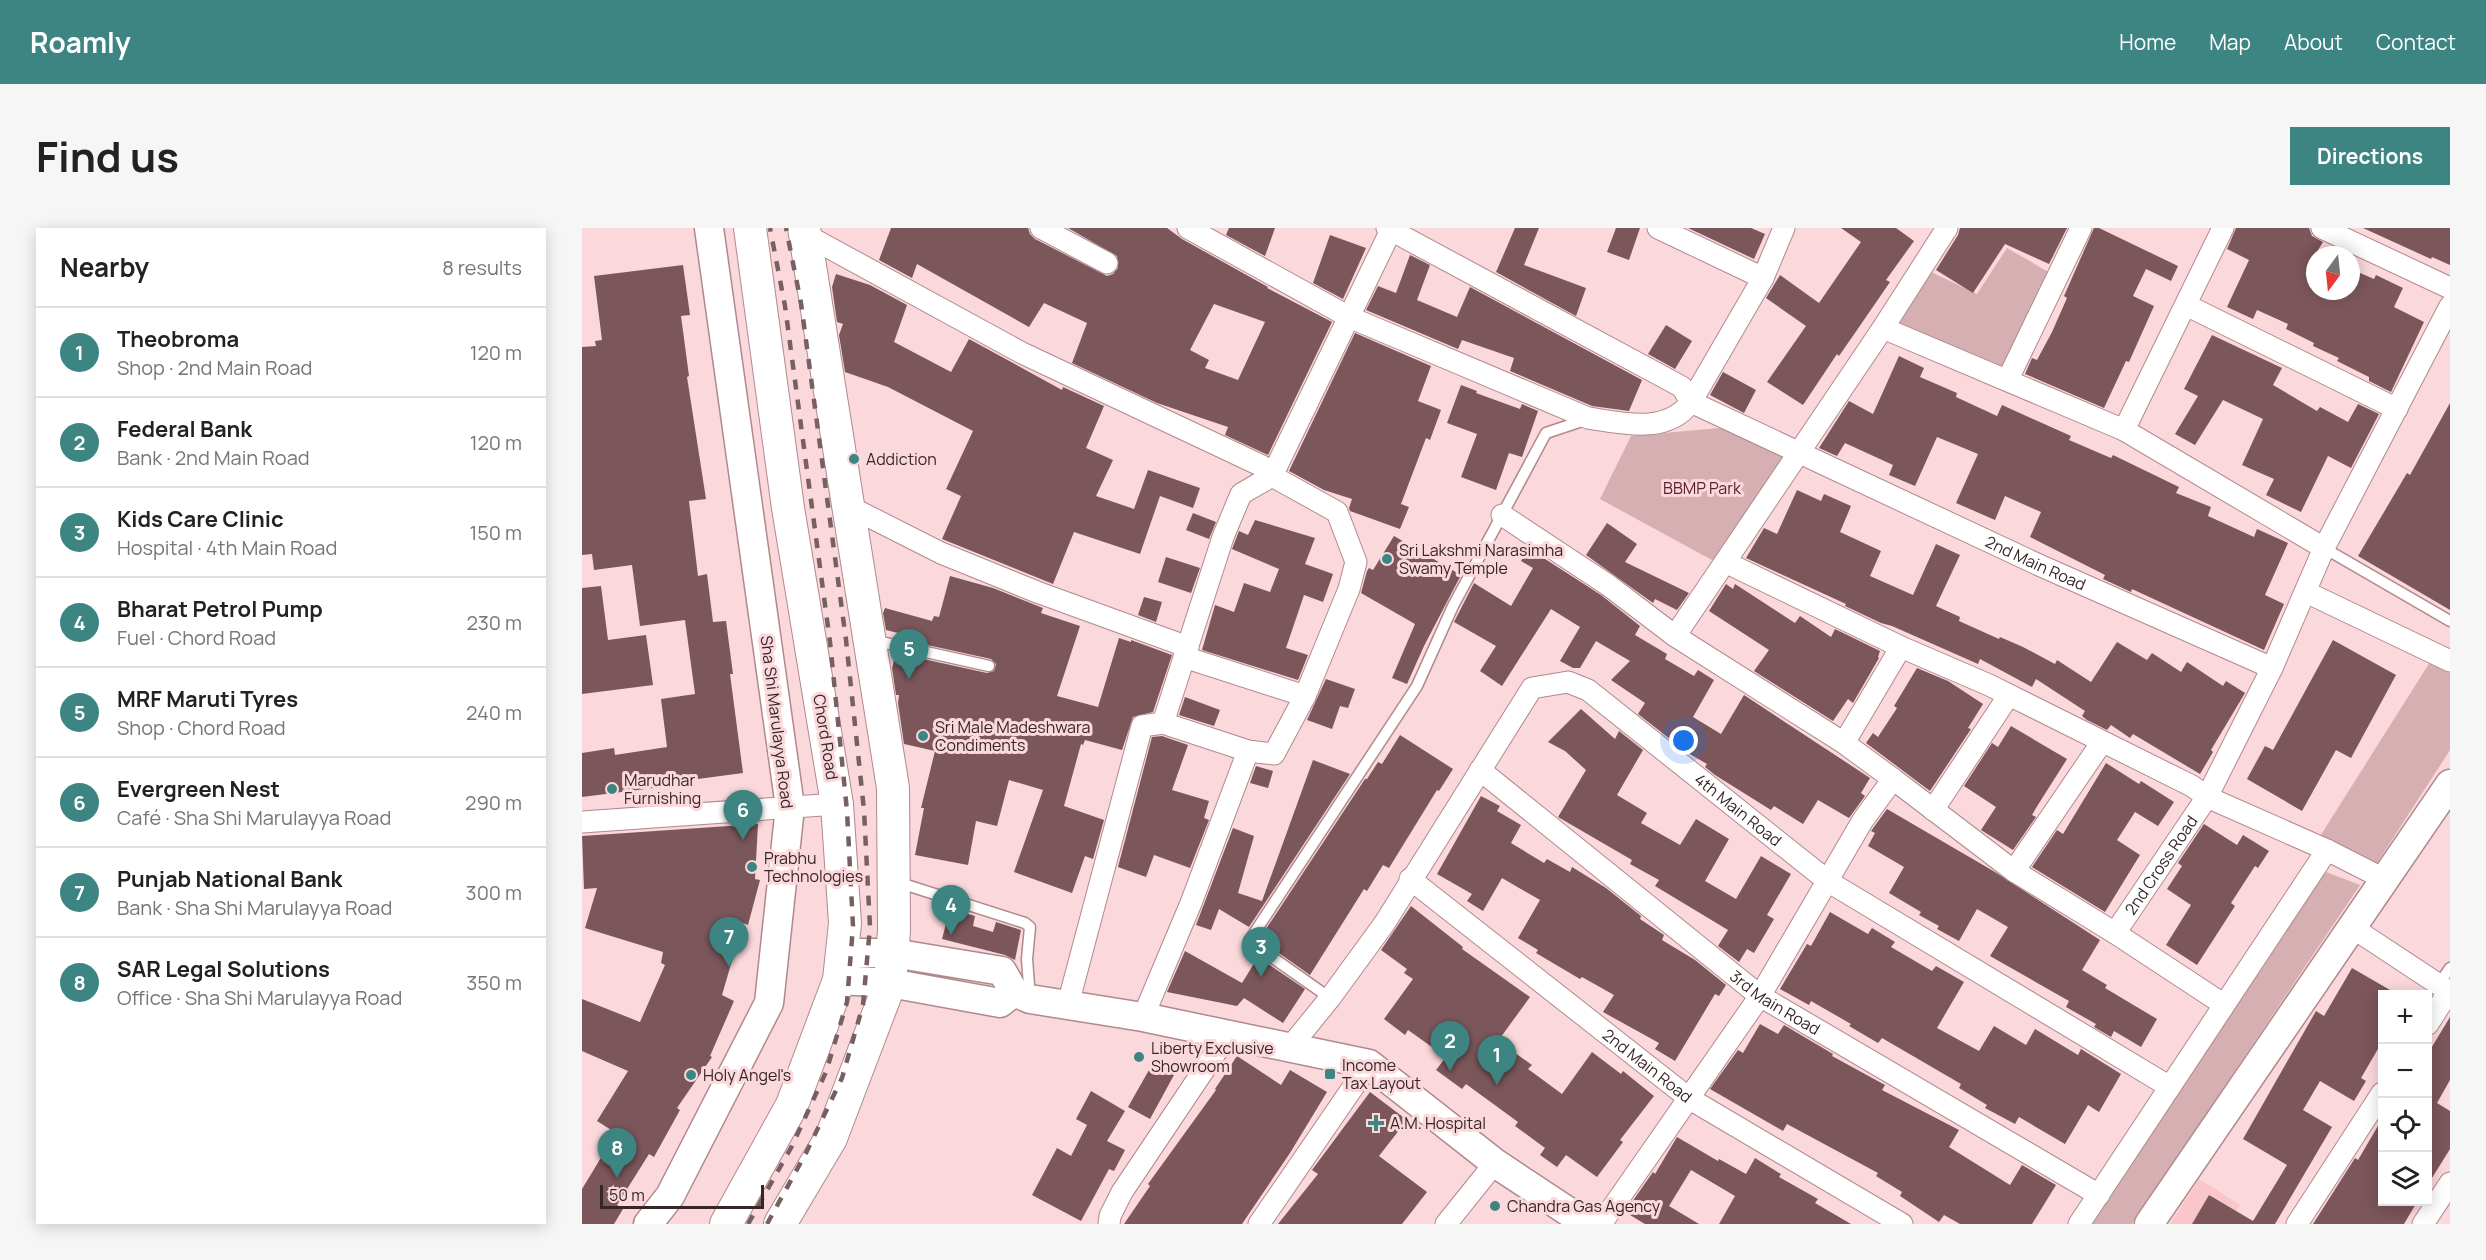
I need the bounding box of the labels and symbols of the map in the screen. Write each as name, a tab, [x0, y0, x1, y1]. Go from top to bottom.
north arrow	[2306, 246, 2360, 300]
place label: Addiction	[866, 448, 937, 470]
marker: Addiction	[847, 452, 861, 466]
park label: BBMP Park	[1663, 477, 1742, 499]
street label: 2nd Main Road	[1982, 530, 2089, 595]
place label: Sri Lakshmi Narasimha Swamy Temple	[1399, 539, 1563, 579]
marker: Sri Lakshmi Narasimha Swamy Temple	[1380, 552, 1394, 566]
pin: 5	[890, 630, 928, 679]
street label: Sha Shi Marulayya Road	[755, 634, 799, 810]
street label: Chord Road	[808, 692, 844, 782]
place label: Sri Male Madeshwara Condiments	[935, 716, 1090, 756]
your location	[1669, 726, 1698, 755]
marker: Sri Male Madeshwara Condiments	[916, 729, 930, 743]
street label: 4th Main Road	[1690, 768, 1786, 851]
place label: Marudhar Furnishing	[624, 769, 701, 809]
marker: Marudhar Furnishing	[605, 782, 619, 796]
pin: 6	[724, 790, 762, 840]
street label: 2nd Cross Road	[2119, 811, 2202, 919]
place label: Prabhu Technologies	[764, 847, 863, 887]
marker: Prabhu Technologies	[745, 860, 759, 874]
pin: 4	[932, 886, 970, 935]
pin: 7	[710, 918, 748, 967]
pin: 3	[1242, 928, 1280, 977]
street label: 3rd Main Road	[1725, 965, 1824, 1040]
pin: 2	[1430, 1022, 1470, 1071]
street label: 2nd Main Road	[1598, 1024, 1697, 1108]
pin: 1	[1478, 1036, 1516, 1085]
place label: Liberty Exclusive Showroom	[1151, 1037, 1274, 1077]
marker: Liberty Exclusive Showroom	[1132, 1050, 1146, 1064]
place label: Income Tax Layout	[1342, 1054, 1421, 1094]
place label: Holy Angel's	[703, 1064, 791, 1086]
marker: Income Tax Layout	[1323, 1067, 1337, 1081]
marker: Holy Angel's	[684, 1068, 698, 1082]
place label: A.M. Hospital	[1390, 1112, 1486, 1134]
marker: A.M. Hospital	[1367, 1114, 1385, 1132]
pin: 8	[597, 1128, 636, 1178]
scale bar	[600, 1182, 764, 1210]
place label: Chandra Gas Agency	[1507, 1195, 1661, 1217]
marker: Chandra Gas Agency	[1488, 1199, 1502, 1213]

